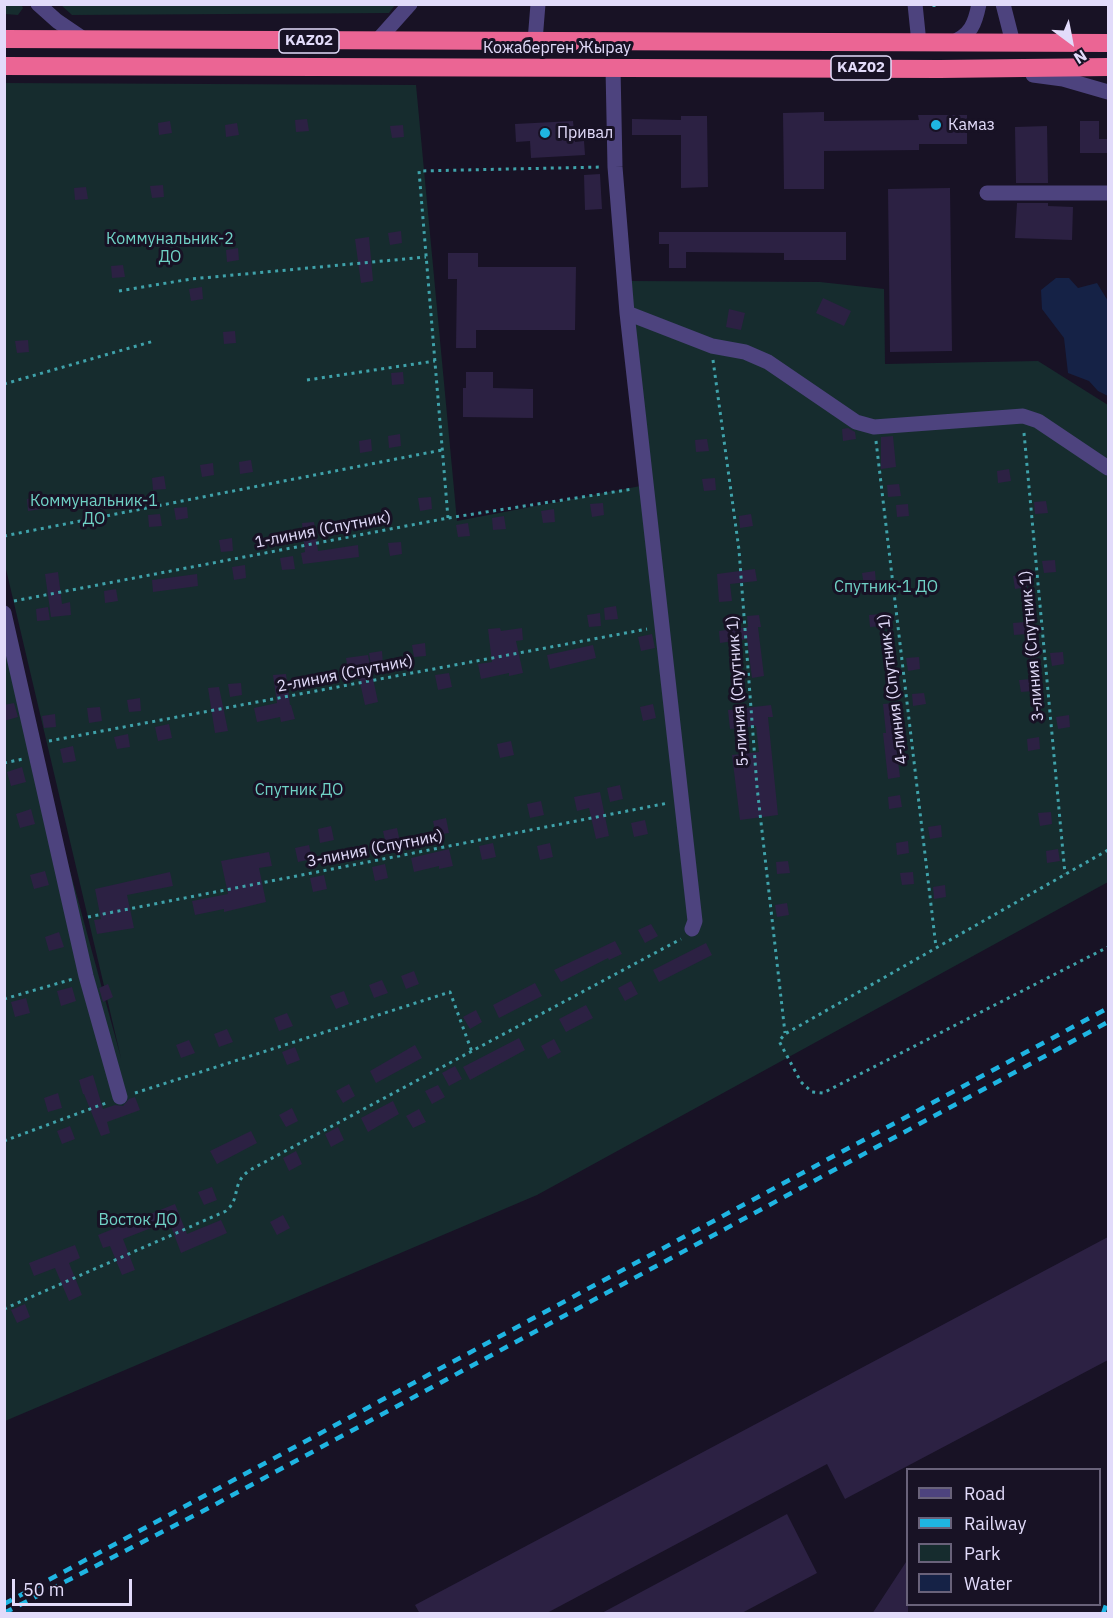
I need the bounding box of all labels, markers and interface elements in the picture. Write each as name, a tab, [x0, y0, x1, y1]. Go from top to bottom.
north arrow	[1041, 12, 1101, 72]
road number: KAZ02	[279, 29, 339, 53]
street label: Кожаберген Жырау	[483, 38, 631, 58]
text: N	[1070, 46, 1091, 69]
road number: KAZ02	[831, 56, 891, 80]
place label: Камаз	[948, 115, 995, 135]
marker: Камаз	[929, 118, 943, 132]
place label: Привал	[557, 123, 613, 143]
marker: Привал	[538, 126, 552, 140]
park label: Коммунальник-2 ДО	[106, 229, 234, 267]
park label: Коммунальник-1 ДО	[30, 491, 158, 529]
street label: 1-линия (Спутник)	[253, 507, 393, 553]
street label: 3-линия (Спутник 1)	[1016, 570, 1048, 722]
park label: Спутник-1 ДО	[834, 577, 938, 597]
street label: 4-линия (Спутник 1)	[874, 613, 912, 765]
street label: 5-линия (Спутник 1)	[723, 615, 753, 767]
street label: 2-линия (Спутник)	[275, 651, 415, 697]
park label: Спутник ДО	[255, 780, 343, 800]
street label: 3-линия (Спутник)	[305, 826, 445, 872]
park label: Восток ДО	[99, 1210, 177, 1230]
legend	[906, 1468, 1101, 1606]
text: Road	[964, 1482, 1005, 1505]
text: Railway	[964, 1512, 1026, 1535]
text: Park	[964, 1542, 1000, 1565]
scale bar	[15, 1567, 135, 1605]
text: Water	[964, 1572, 1012, 1595]
text: 50 m	[23, 1578, 65, 1601]

